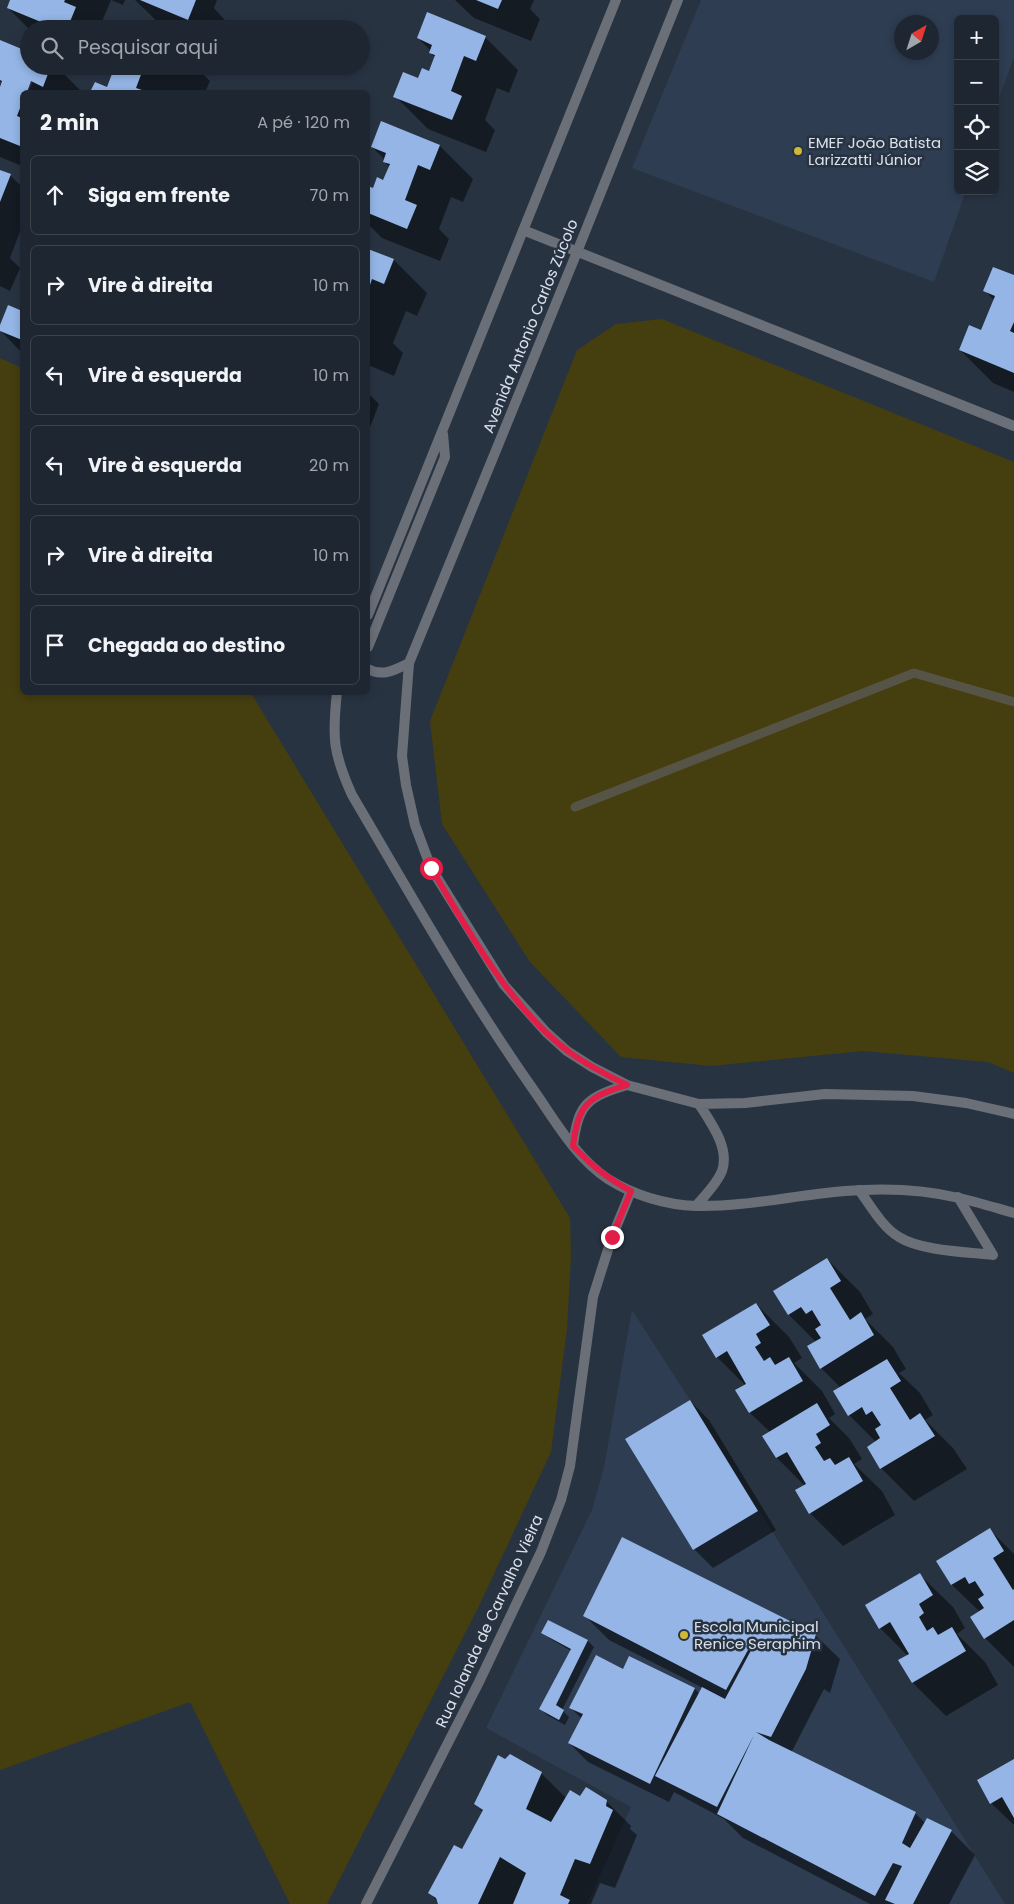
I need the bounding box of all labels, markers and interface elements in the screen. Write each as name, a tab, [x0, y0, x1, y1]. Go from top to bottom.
north arrow	[894, 15, 939, 60]
map controls	[954, 15, 999, 195]
button: +	[954, 15, 999, 60]
search box	[20, 20, 370, 75]
icon: search	[38, 34, 66, 62]
text: Pesquisar aqui	[78, 34, 218, 61]
button: −	[954, 60, 999, 105]
button: locate	[954, 105, 999, 150]
text: 2 min	[40, 108, 99, 137]
text: A pé · 120 m	[257, 111, 350, 134]
place label: EMEF João Batista Larizzatti Júnior	[808, 132, 941, 170]
marker: EMEF João Batista Larizzatti Júnior	[792, 145, 804, 157]
button: layers	[954, 150, 999, 195]
icon: ahead	[41, 181, 69, 209]
text: Siga em frente	[88, 182, 230, 209]
text: 70 m	[309, 184, 349, 207]
street label: Avenida Antonio Carlos Zúcolo	[477, 216, 583, 436]
icon: right	[41, 271, 69, 299]
text: Vire à direita	[88, 272, 213, 299]
text: 10 m	[313, 274, 349, 297]
icon: left	[41, 361, 69, 389]
text: Vire à esquerda	[88, 362, 242, 389]
text: 10 m	[313, 364, 349, 387]
icon: left	[41, 451, 69, 479]
text: Vire à esquerda	[88, 452, 242, 479]
text: 20 m	[309, 454, 349, 477]
icon: right	[41, 541, 69, 569]
text: Vire à direita	[88, 542, 213, 569]
text: 10 m	[313, 544, 349, 567]
icon: arrive	[41, 631, 69, 659]
text: Chegada ao destino	[88, 632, 285, 659]
route start	[420, 857, 443, 880]
route end	[601, 1226, 624, 1249]
street label: Rua Iolanda de Carvalho Vieira	[430, 1511, 548, 1731]
place label: Escola Municipal Renice Seraphim	[694, 1616, 821, 1654]
marker: Escola Municipal Renice Seraphim	[678, 1629, 690, 1641]

